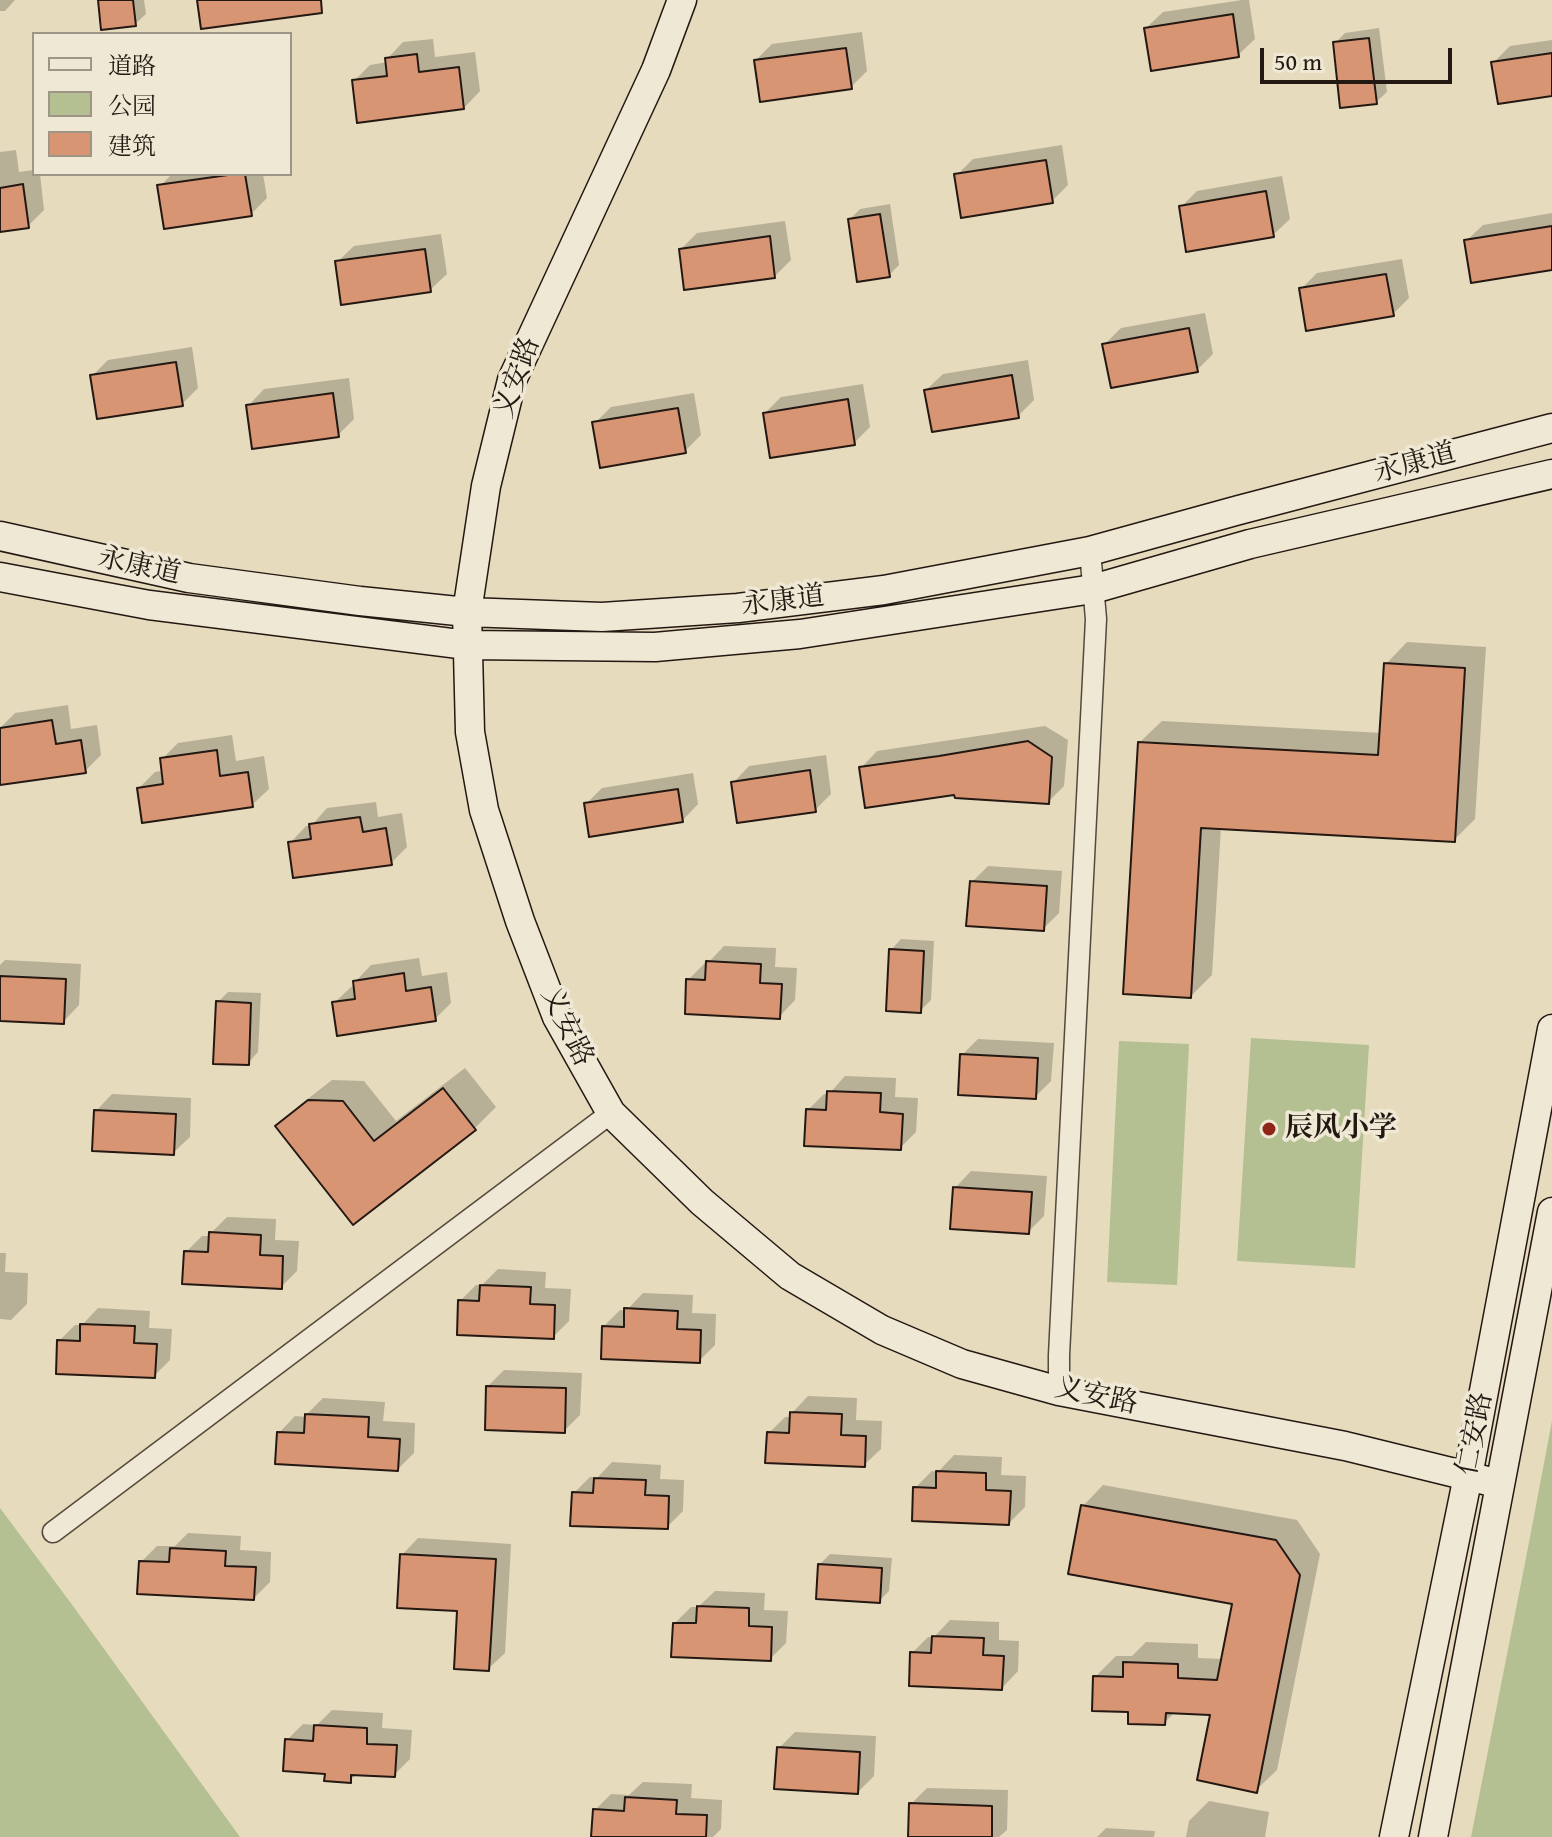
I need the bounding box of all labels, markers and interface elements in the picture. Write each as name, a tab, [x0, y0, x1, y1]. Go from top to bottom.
legend	[32, 32, 292, 176]
scale bar	[1264, 32, 1456, 82]
text: 50 m	[1274, 44, 1322, 79]
text: 道路	[108, 48, 156, 83]
text: 公园	[108, 88, 156, 123]
text: 建筑	[108, 128, 156, 163]
street label: 义安路	[488, 333, 548, 423]
street label: 永康道	[1370, 437, 1460, 491]
street label: 永康道	[94, 542, 184, 592]
street label: 永康道	[739, 580, 827, 624]
street label: 义安路	[532, 982, 600, 1072]
place label: 辰风小学	[1285, 1112, 1397, 1146]
marker: 辰风小学	[1260, 1120, 1278, 1138]
street label: 义安路	[1051, 1372, 1141, 1422]
street label: 仁安路	[1451, 1390, 1501, 1478]

